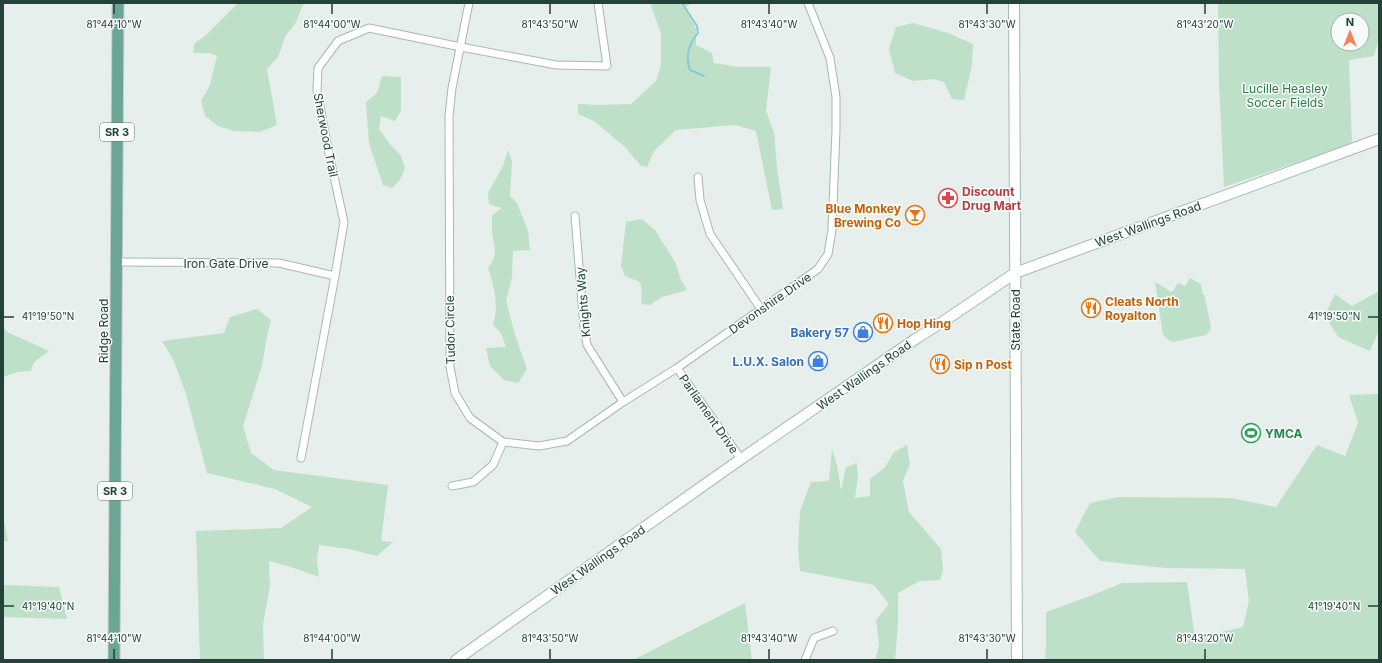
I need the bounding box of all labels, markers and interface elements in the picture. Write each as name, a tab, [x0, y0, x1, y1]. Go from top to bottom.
north arrow	[1330, 12, 1370, 52]
text: N	[1346, 15, 1354, 29]
text: 81°44'10"W	[86, 18, 142, 30]
text: 81°44'00"W	[303, 18, 361, 30]
text: 81°43'50"W	[522, 18, 579, 30]
text: 81°43'40"W	[741, 18, 797, 30]
text: 81°43'30"W	[959, 18, 1016, 30]
text: 81°43'20"W	[1177, 18, 1234, 30]
park label: Lucille Heasley Soccer Fields	[1242, 81, 1328, 110]
street label: Sherwood Trail	[311, 92, 341, 178]
road number: SR 3	[100, 123, 134, 141]
place label: Discount Drug Mart	[962, 184, 1022, 213]
pharmacy icon: Discount Drug Mart	[937, 187, 959, 209]
street label: West Wallings Road	[1093, 198, 1203, 250]
place label: Blue Monkey Brewing Co	[825, 201, 902, 230]
bar icon: Blue Monkey Brewing Co	[904, 204, 926, 226]
street label: Iron Gate Drive	[184, 256, 268, 271]
street label: Knights Way	[572, 266, 594, 338]
street label: Devonshire Drive	[726, 269, 814, 337]
street label: State Road	[1008, 289, 1023, 351]
place label: Cleats North Royalton	[1105, 294, 1179, 323]
street label: Tudor Circle	[442, 295, 458, 365]
restaurant icon: Cleats North Royalton	[1080, 297, 1102, 319]
street label: Ridge Road	[96, 299, 111, 363]
text: 41°19'50"N	[22, 310, 74, 322]
text: 41°19'50"N	[1308, 310, 1360, 322]
restaurant icon: Hop Hing	[872, 312, 894, 334]
place label: Hop Hing	[897, 316, 951, 331]
shop icon: Bakery 57	[852, 321, 874, 343]
place label: Bakery 57	[790, 325, 849, 340]
street label: West Wallings Road	[814, 337, 914, 413]
shop icon: L.U.X. Salon	[807, 350, 829, 372]
restaurant icon: Sip n Post	[929, 353, 951, 375]
place label: L.U.X. Salon	[733, 354, 804, 369]
place label: Sip n Post	[954, 357, 1013, 372]
street label: Parliament Drive	[676, 371, 742, 457]
sports icon: YMCA	[1240, 422, 1262, 444]
place label: YMCA	[1265, 426, 1303, 441]
road number: SR 3	[98, 482, 132, 500]
street label: West Wallings Road	[548, 522, 648, 598]
text: 41°19'40"N	[22, 600, 74, 612]
text: 41°19'40"N	[1308, 600, 1360, 612]
text: 81°44'10"W	[86, 632, 142, 644]
text: 81°44'00"W	[303, 632, 361, 644]
text: 81°43'50"W	[522, 632, 579, 644]
text: 81°43'40"W	[741, 632, 797, 644]
text: 81°43'30"W	[959, 632, 1016, 644]
text: 81°43'20"W	[1177, 632, 1234, 644]

